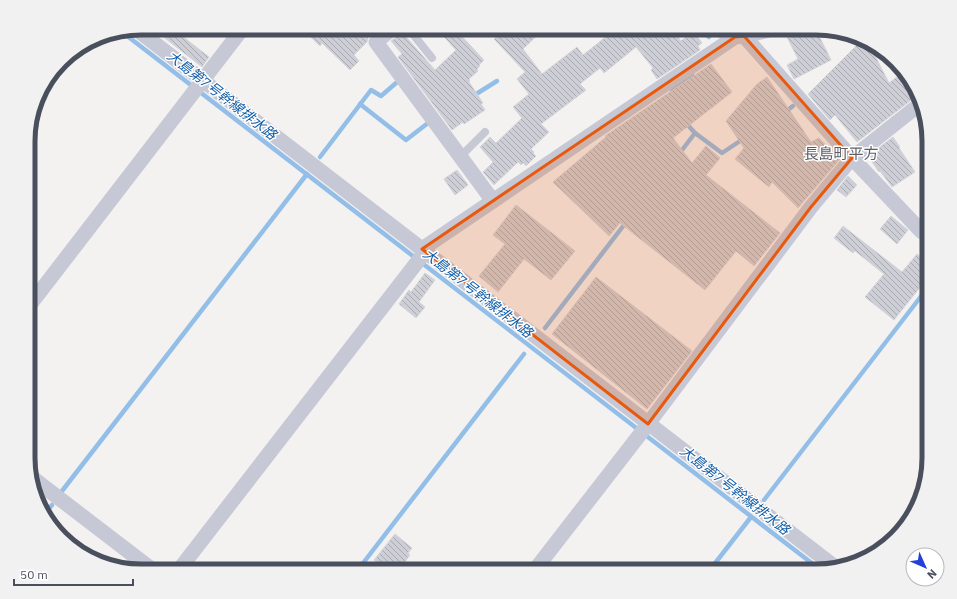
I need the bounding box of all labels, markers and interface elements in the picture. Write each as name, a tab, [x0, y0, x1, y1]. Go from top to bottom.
water label: 大島第7号幹線排水路	[164, 47, 281, 144]
district label: 長島町平方	[803, 144, 879, 163]
water label: 大島第7号幹線排水路	[420, 245, 537, 342]
water label: 大島第7号幹線排水路	[677, 442, 794, 539]
north arrow	[905, 547, 945, 587]
scale bar	[14, 561, 133, 587]
text: N	[924, 566, 940, 582]
text: 50 m	[20, 567, 48, 582]

